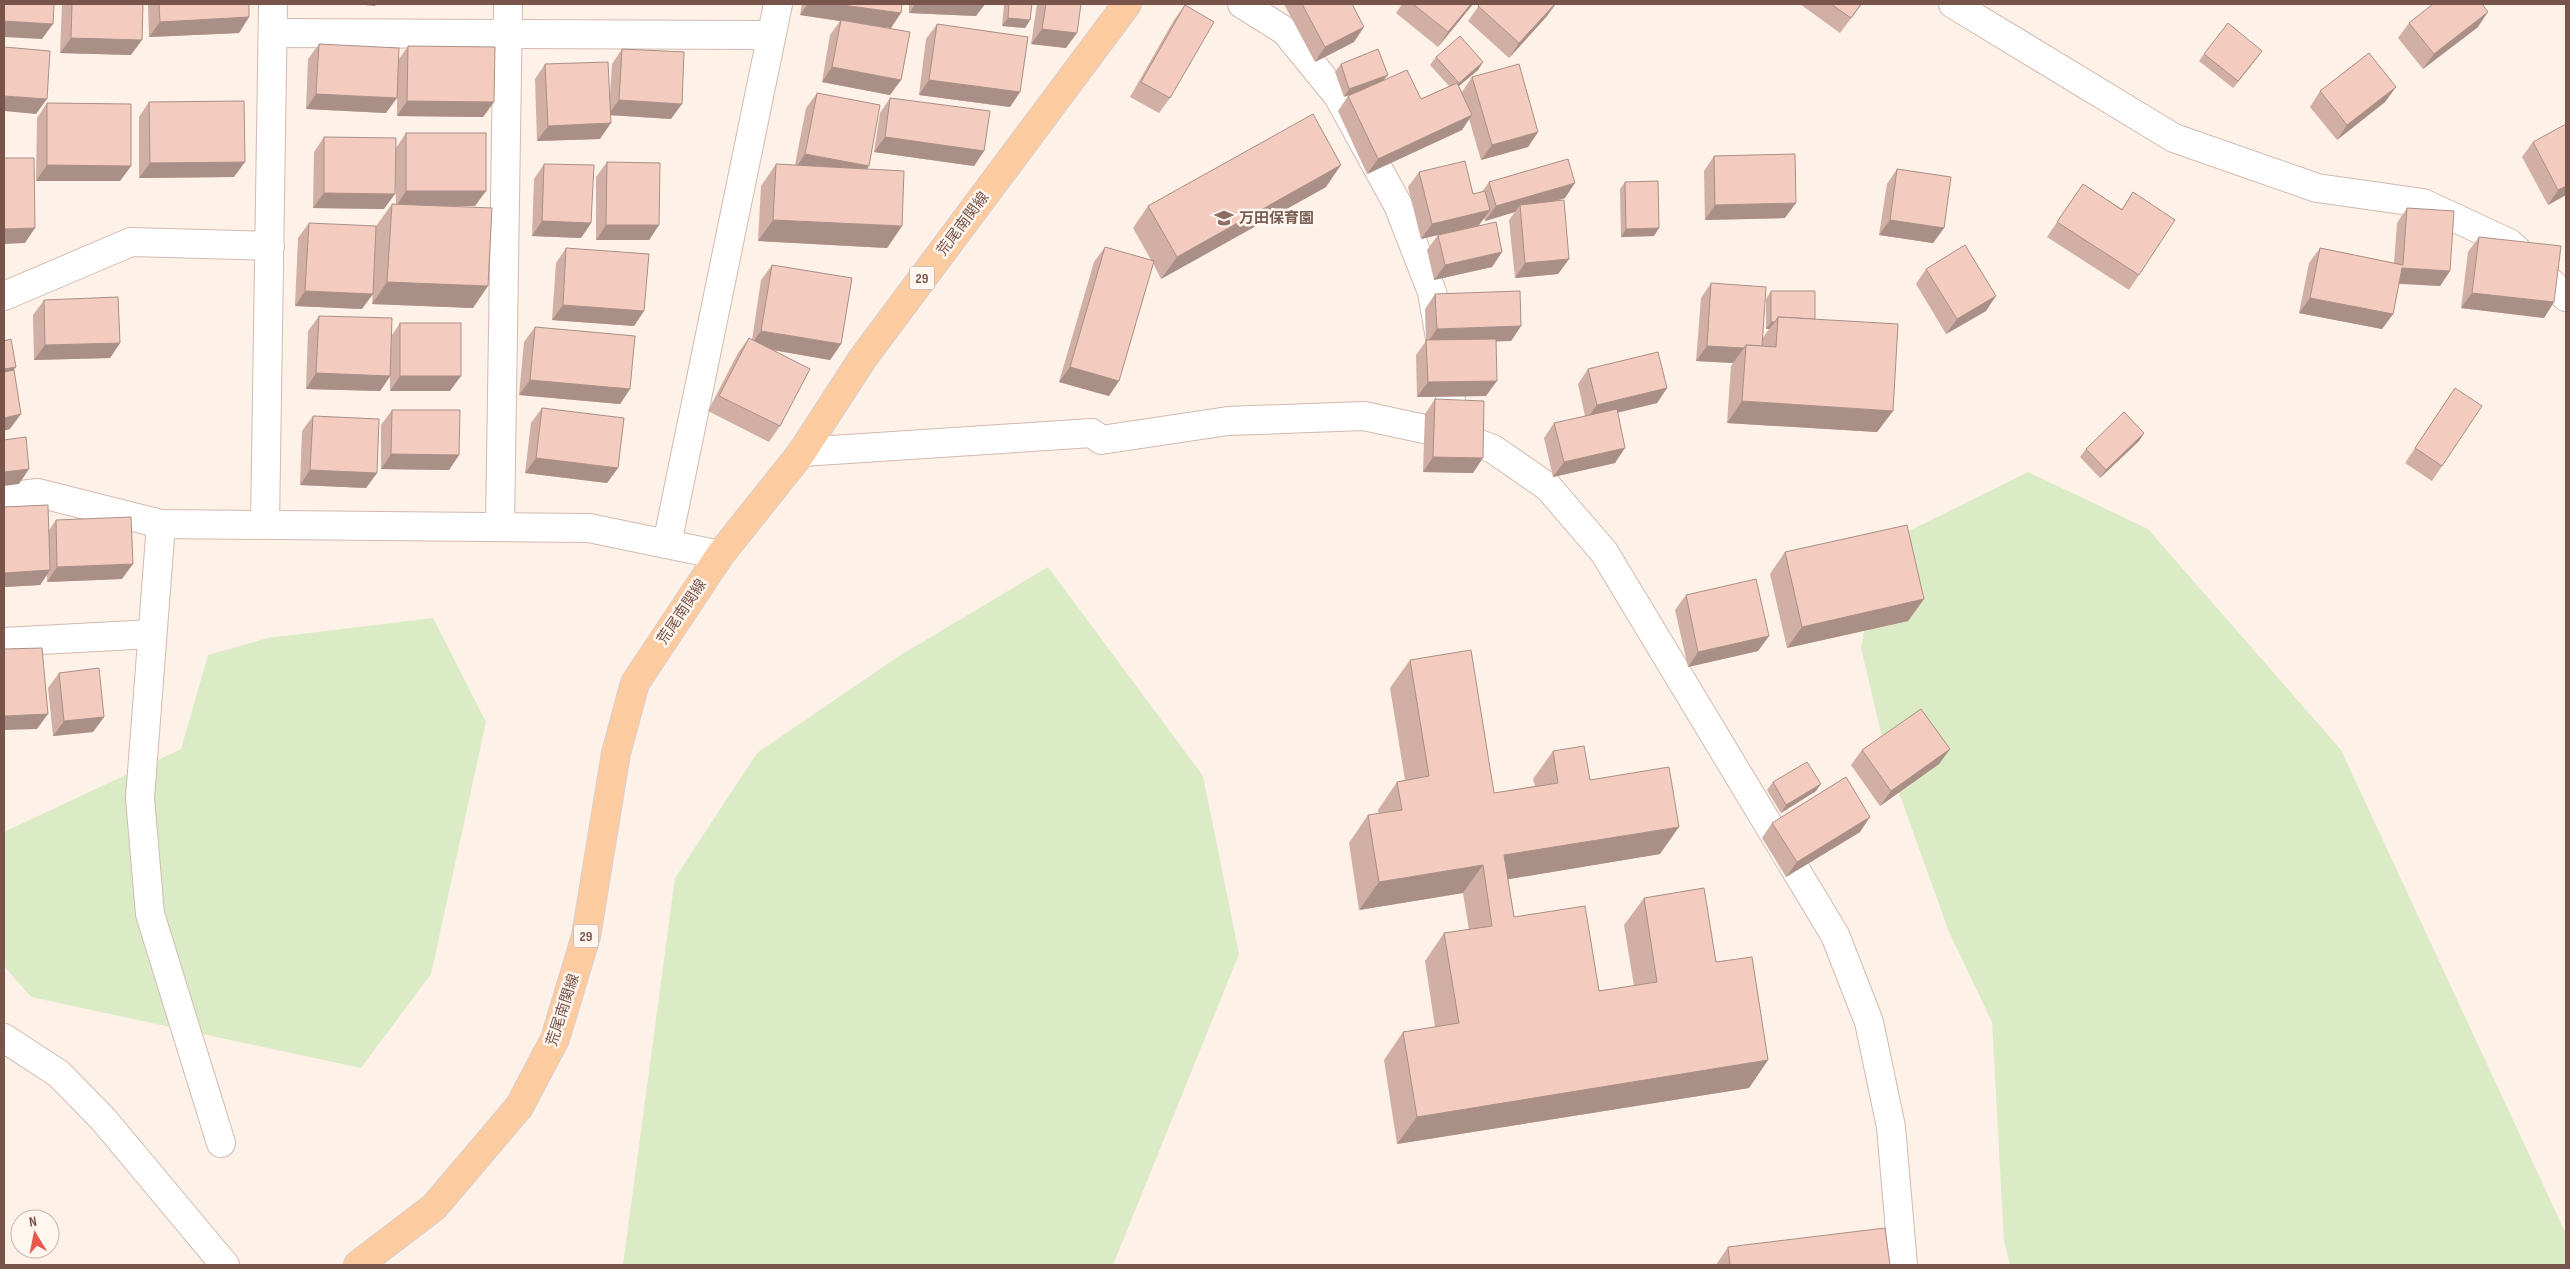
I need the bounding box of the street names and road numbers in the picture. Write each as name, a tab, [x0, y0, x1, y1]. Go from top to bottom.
street label: 荒尾南関線	[933, 188, 993, 260]
road number: 29	[910, 266, 934, 290]
street label: 荒尾南関線	[653, 576, 711, 648]
road number: 29	[574, 924, 598, 948]
street label: 荒尾南関線	[542, 971, 584, 1049]

